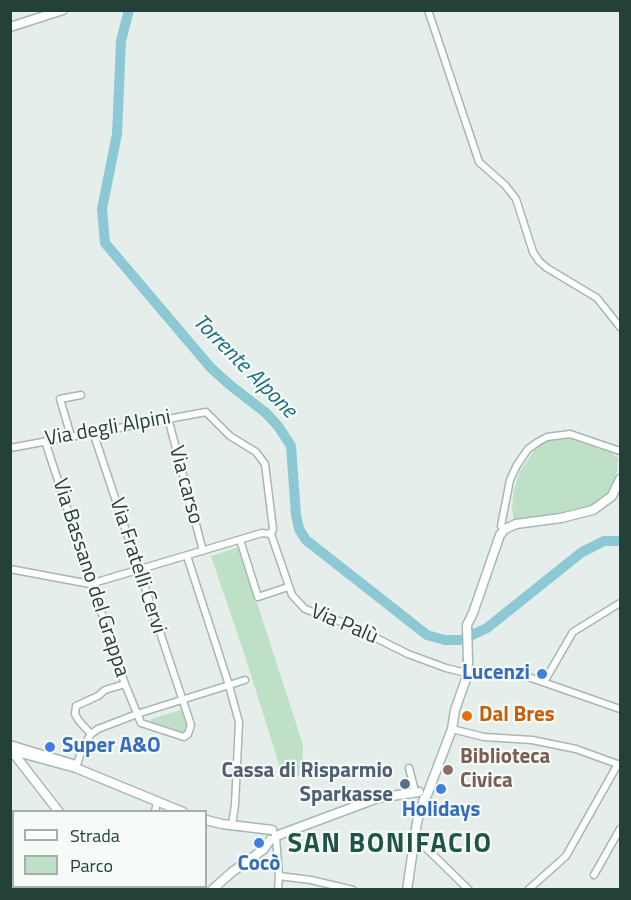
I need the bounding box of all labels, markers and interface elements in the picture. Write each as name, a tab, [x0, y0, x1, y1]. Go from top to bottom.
water label: Torrente Alpone	[187, 310, 301, 424]
street label: Via degli Alpini	[43, 406, 173, 452]
street label: Via carso	[163, 443, 207, 527]
street label: Via Bassano del Grappa	[46, 476, 134, 680]
street label: Via Fratelli Cervi	[103, 495, 171, 637]
street label: Via Palù	[306, 600, 382, 650]
place label: Lucenzi	[462, 661, 530, 687]
marker: Lucenzi	[535, 667, 549, 681]
place label: Dal Bres	[479, 703, 555, 729]
marker: Dal Bres	[460, 709, 474, 723]
place label: Super A&O	[62, 734, 161, 760]
marker: Super A&O	[43, 740, 57, 754]
place label: Biblioteca Civica	[460, 745, 550, 795]
place label: Cassa di Risparmio Sparkasse	[222, 759, 393, 809]
marker: Biblioteca Civica	[441, 763, 455, 777]
marker: Cassa di Risparmio Sparkasse	[398, 777, 412, 791]
marker: Holidays	[434, 782, 448, 796]
place label: Holidays	[402, 798, 480, 824]
legend	[12, 810, 207, 888]
text: Strada	[70, 822, 120, 849]
district label: SAN BONIFACIO	[287, 829, 493, 861]
marker: Cocò	[252, 836, 266, 850]
text: Parco	[70, 852, 113, 879]
place label: Cocò	[238, 852, 280, 878]

